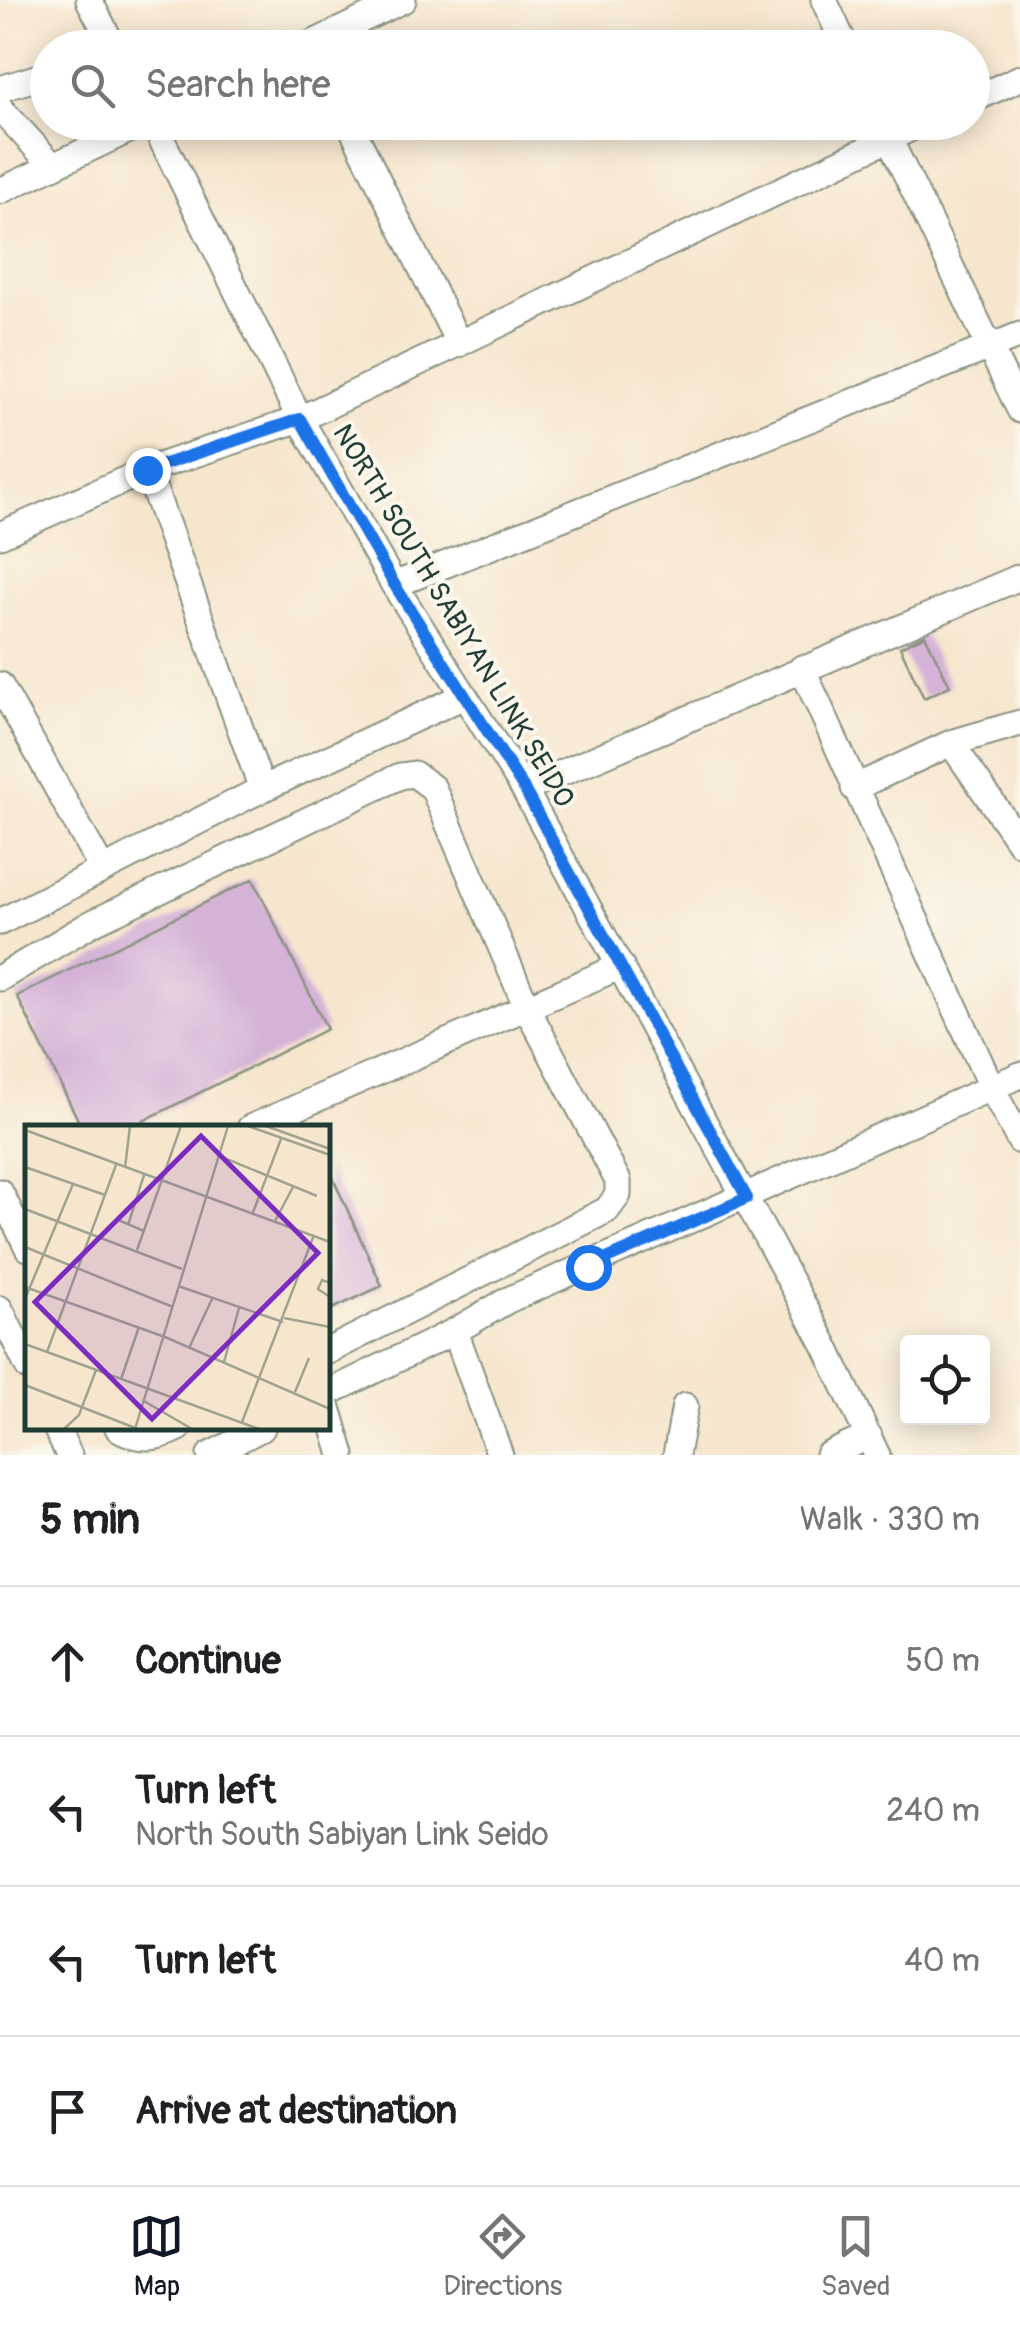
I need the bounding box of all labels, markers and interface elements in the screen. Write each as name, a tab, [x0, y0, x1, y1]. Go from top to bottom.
search box	[30, 30, 990, 140]
icon: search	[65, 58, 120, 113]
text: Search here	[145, 61, 331, 109]
street label: NORTH SOUTH SABIYAN LINK SEIDO	[324, 418, 582, 814]
route end	[125, 448, 171, 494]
inset map	[25, 1125, 330, 1430]
route start	[566, 1245, 612, 1291]
map controls	[900, 1335, 990, 1425]
button: locate	[900, 1335, 990, 1425]
text: 5 min	[40, 1494, 140, 1546]
text: Walk · 330 m	[800, 1500, 980, 1540]
icon: ahead	[40, 1634, 95, 1689]
text: Continue	[135, 1637, 281, 1685]
text: 50 m	[905, 1641, 980, 1681]
text: Turn left	[135, 1767, 276, 1815]
icon: left	[40, 1784, 95, 1839]
text: 240 m	[886, 1791, 980, 1831]
text: North South Sabiyan Link Seido	[135, 1815, 549, 1855]
icon: left	[40, 1934, 95, 1989]
text: Turn left	[135, 1937, 276, 1985]
text: 40 m	[904, 1941, 980, 1981]
icon: arrive	[40, 2084, 95, 2139]
text: Arrive at destination	[135, 2087, 457, 2135]
tab: Map	[129, 2209, 184, 2304]
tab: Directions	[443, 2209, 562, 2304]
tab: Saved	[821, 2209, 891, 2304]

